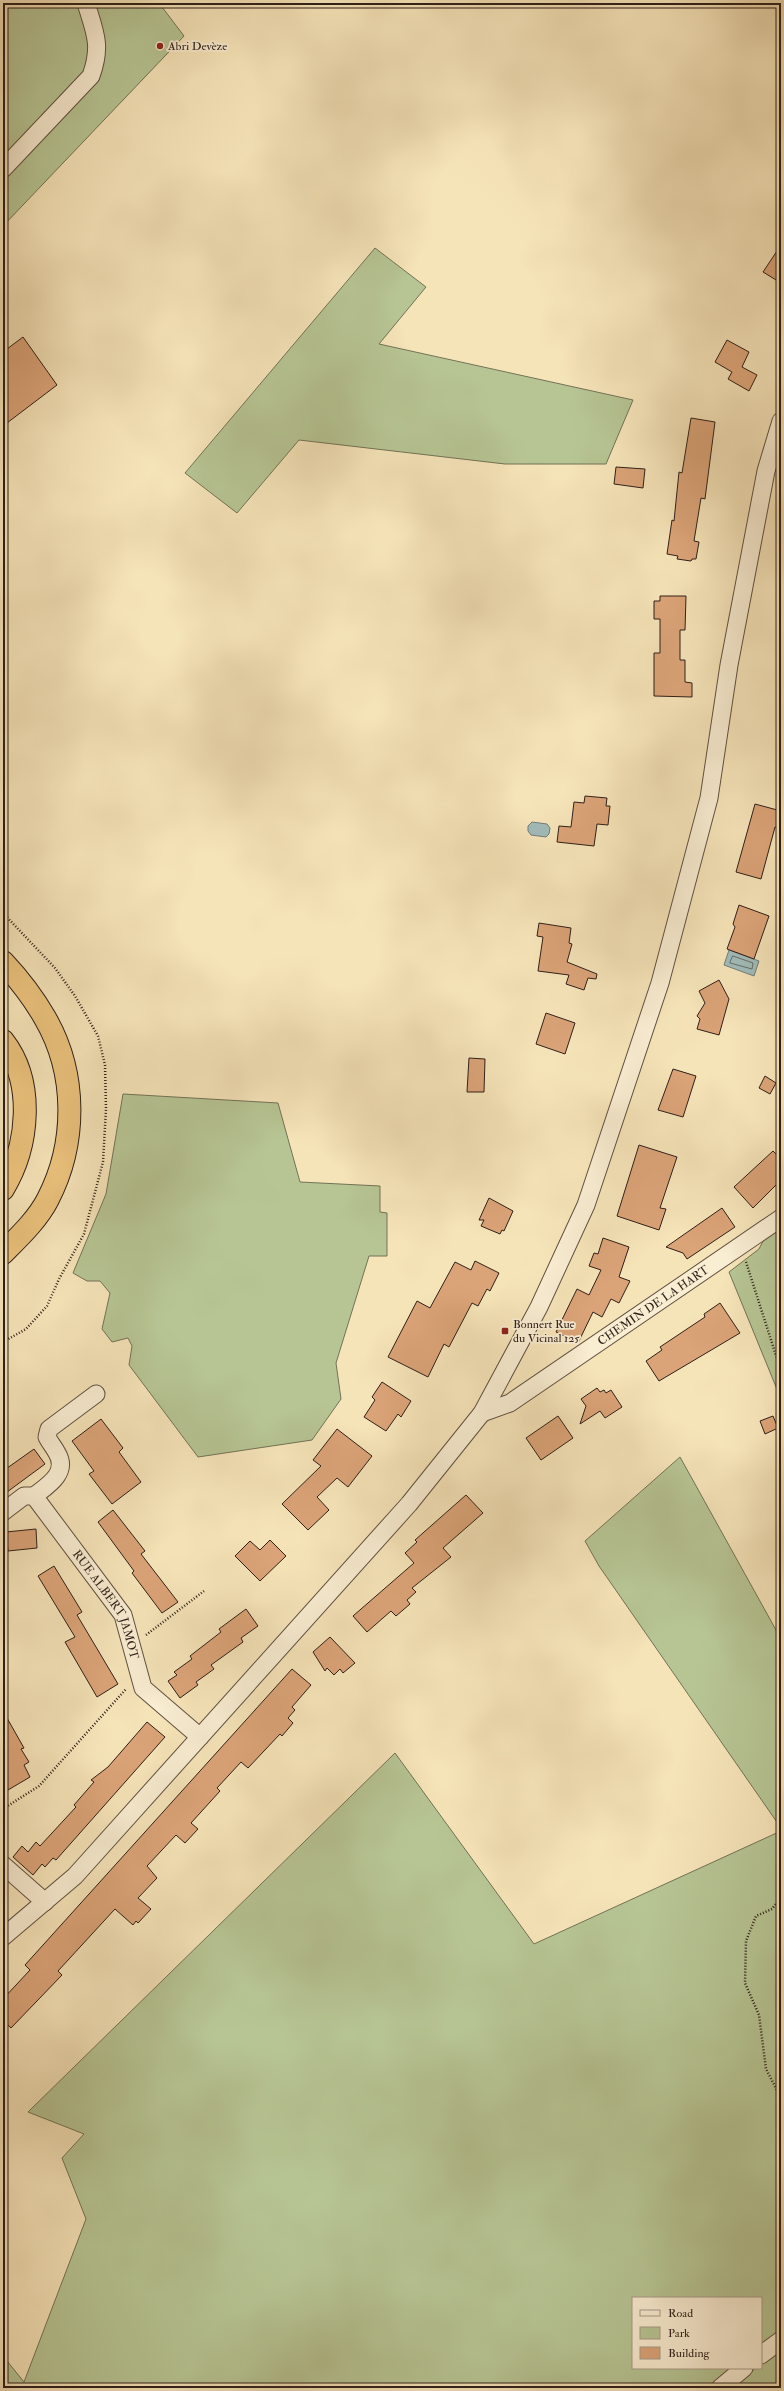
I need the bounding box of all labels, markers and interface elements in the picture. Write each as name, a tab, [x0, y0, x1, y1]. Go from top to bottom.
place label: Abri Devèze	[167, 39, 227, 54]
marker: Abri Devèze	[155, 41, 165, 51]
street label: CHEMIN DE LA HART	[594, 1262, 712, 1349]
place label: Bonnert Rue du Vicinal 125	[513, 1317, 580, 1346]
marker: Bonnert Rue du Vicinal 125	[500, 1326, 510, 1336]
street label: RUE ALBERT JAMOT	[69, 1547, 142, 1661]
legend	[632, 2297, 762, 2369]
text: Road	[668, 2306, 693, 2321]
text: Park	[668, 2326, 690, 2341]
text: Building	[668, 2346, 711, 2361]

